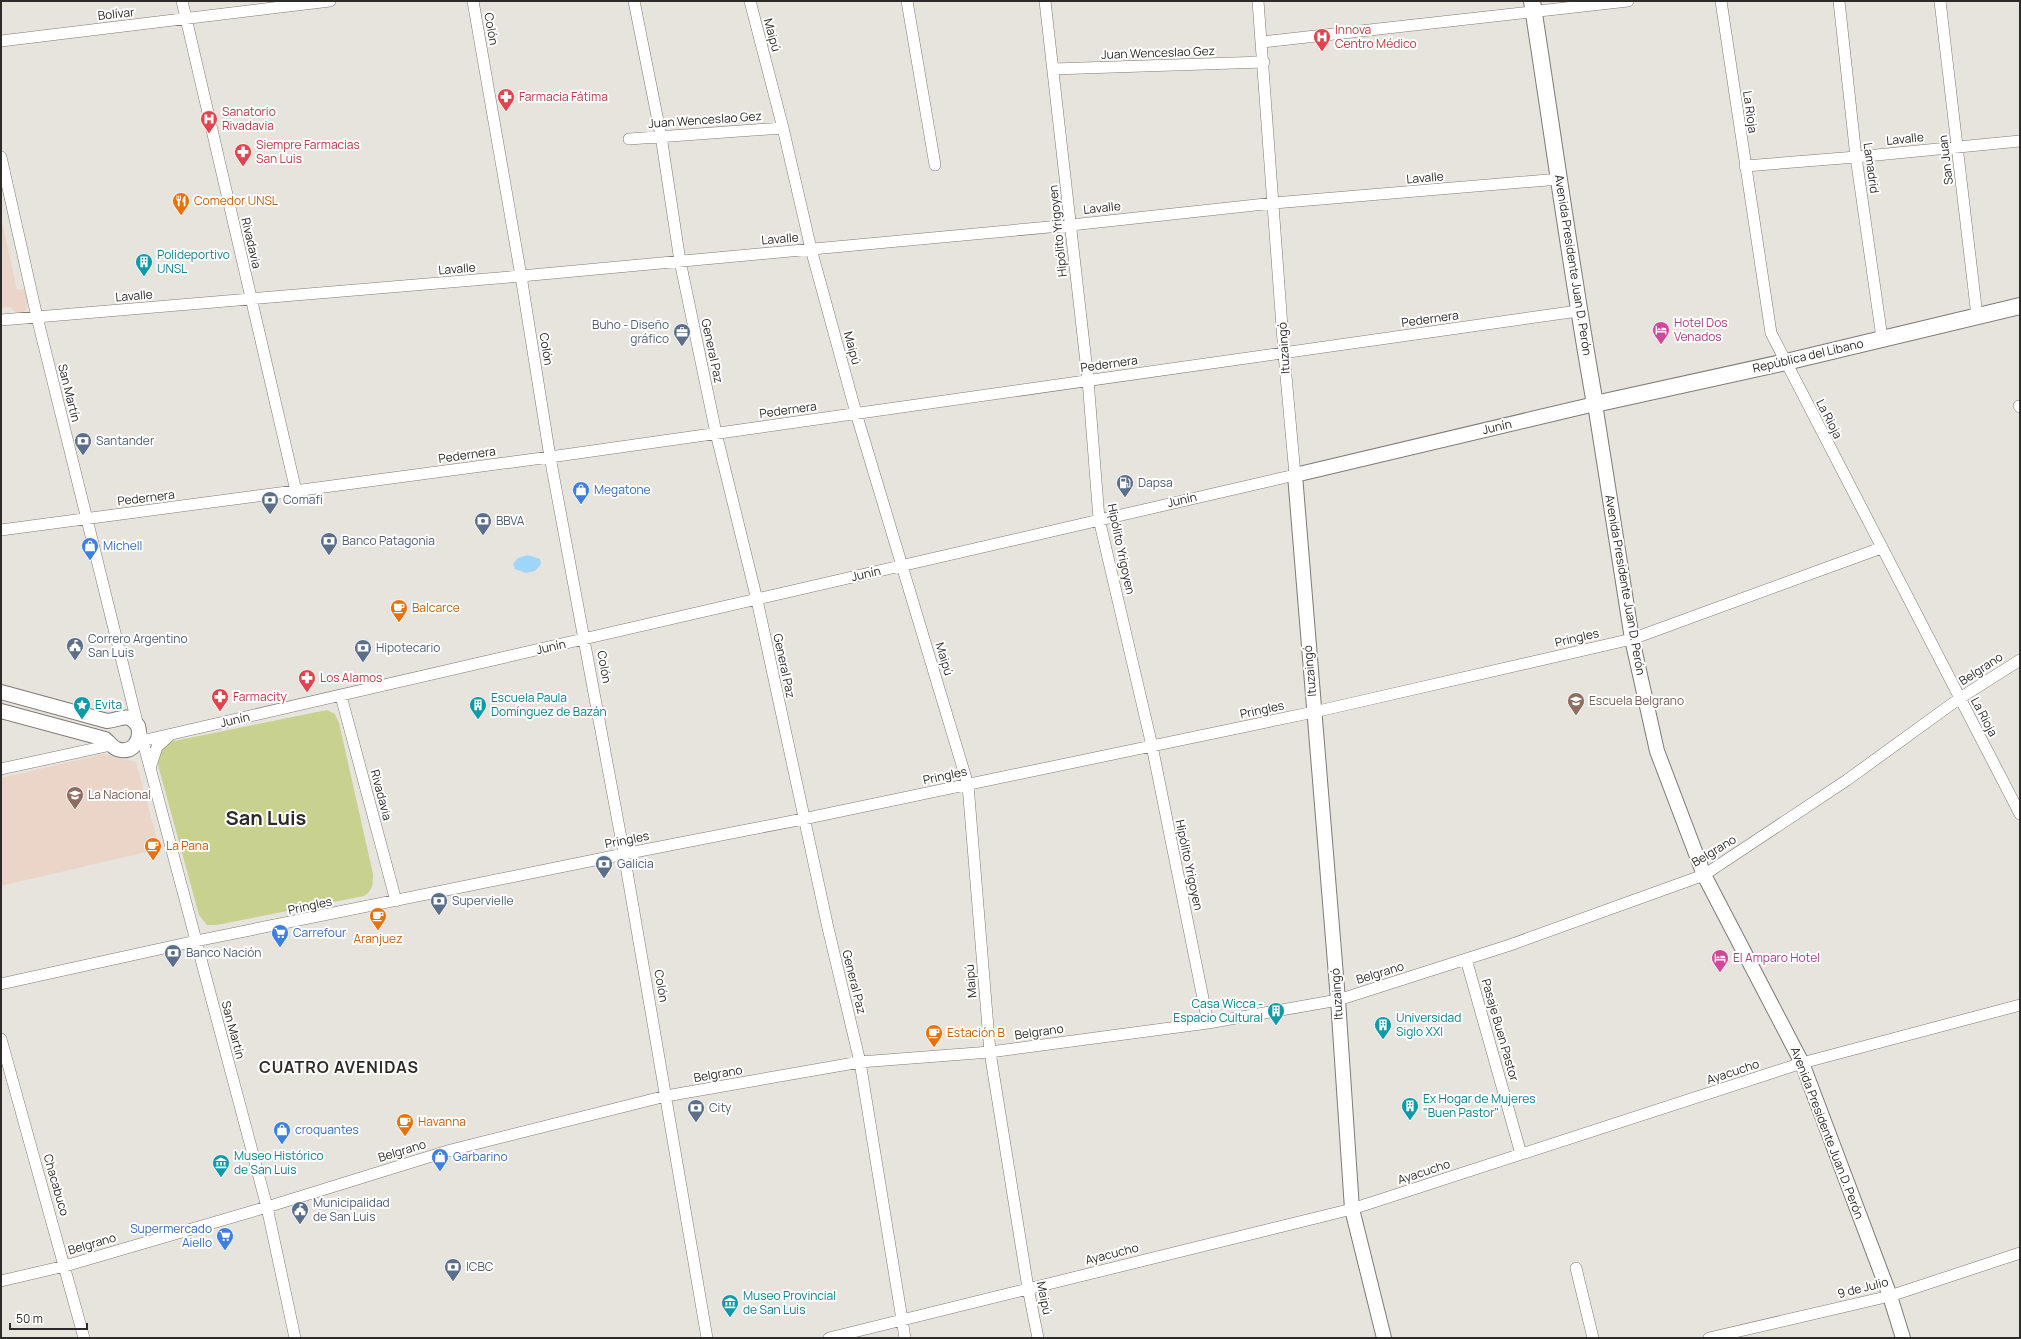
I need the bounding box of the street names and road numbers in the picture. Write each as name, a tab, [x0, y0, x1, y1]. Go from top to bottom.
street label: Bolívar	[97, 3, 136, 24]
street label: Colón	[480, 11, 503, 47]
street label: Maipú	[760, 16, 785, 53]
street label: Juan Wenceslao Gez	[1101, 42, 1215, 63]
street label: La Rioja	[1739, 90, 1762, 134]
street label: Juan Wenceslao Gez	[648, 107, 762, 132]
street label: Lavalle	[1885, 128, 1925, 149]
street label: San Juan	[1934, 134, 1957, 186]
street label: Lamadrid	[1860, 142, 1883, 194]
street label: Lavalle	[1405, 167, 1444, 188]
street label: Avenida Presidente Juan D. Perón	[1551, 173, 1596, 357]
street label: Hipólito Yrigoyen	[1044, 184, 1071, 278]
street label: Lavalle	[1082, 197, 1122, 218]
street label: Rivadavia	[237, 216, 266, 270]
street label: Lavalle	[760, 228, 799, 249]
street label: Lavalle	[437, 258, 476, 279]
street label: Lavalle	[114, 285, 153, 306]
street label: Pedernera	[1400, 306, 1460, 331]
street label: General Paz	[697, 317, 728, 385]
street label: Ituzaingó	[1273, 322, 1294, 374]
street label: Maipú	[840, 329, 865, 366]
street label: Colón	[536, 331, 557, 366]
street label: República del Líbano	[1751, 334, 1865, 377]
street label: Pedernera	[1079, 351, 1139, 376]
street label: San Martín	[54, 362, 85, 424]
street label: La Rioja	[1812, 396, 1847, 441]
street label: Pedernera	[758, 397, 818, 422]
street label: Junín	[1480, 415, 1513, 438]
street label: Pedernera	[437, 442, 497, 467]
street label: Pedernera	[116, 486, 176, 509]
street label: Junín	[1165, 488, 1198, 511]
street label: Avenida Presidente Juan D. Perón	[1601, 493, 1650, 676]
street label: Hipólito Yrigoyen	[1104, 502, 1139, 596]
street label: Junín	[849, 562, 882, 585]
street label: Pringles	[1553, 624, 1601, 651]
street label: General Paz	[769, 632, 800, 700]
street label: Junín	[534, 635, 567, 658]
street label: Maipú	[931, 640, 958, 677]
street label: Ituzaingó	[1299, 645, 1320, 697]
street label: Belgrano	[1955, 648, 2006, 689]
street label: Colón	[593, 649, 616, 685]
street label: La Rioja	[1967, 694, 2002, 739]
street label: Pringles	[1238, 697, 1286, 722]
street label: Junín	[218, 708, 251, 731]
street label: Pringles	[921, 763, 969, 788]
street label: Rivadavia	[367, 768, 396, 822]
street label: Hipólito Yrigoyen	[1172, 818, 1207, 912]
street label: Pringles	[603, 827, 650, 852]
street label: Belgrano	[1688, 831, 1739, 871]
street label: Pringles	[286, 893, 334, 918]
street label: General Paz	[838, 948, 871, 1016]
street label: Belgrano	[1354, 957, 1406, 988]
street label: Maipú	[961, 963, 980, 999]
street label: Colón	[650, 968, 673, 1004]
street label: Ituzaingó	[1326, 968, 1347, 1020]
street label: Pasaje Buen Pastor	[1478, 977, 1523, 1084]
street label: San Martín	[218, 999, 249, 1061]
street label: Belgrano	[1013, 1020, 1064, 1043]
street label: Avenida Presidente Juan D. Perón	[1787, 1044, 1868, 1221]
street label: Ayacucho	[1704, 1055, 1761, 1088]
street label: Belgrano	[692, 1061, 744, 1086]
street label: Belgrano	[376, 1135, 428, 1166]
street label: Chacabuco	[40, 1152, 73, 1218]
street label: Ayacucho	[1395, 1155, 1452, 1188]
street label: Belgrano	[66, 1229, 118, 1258]
street label: Ayacucho	[1083, 1239, 1140, 1268]
street label: 9 de Julio	[1836, 1273, 1890, 1302]
street label: Maipú	[1033, 1280, 1056, 1316]

